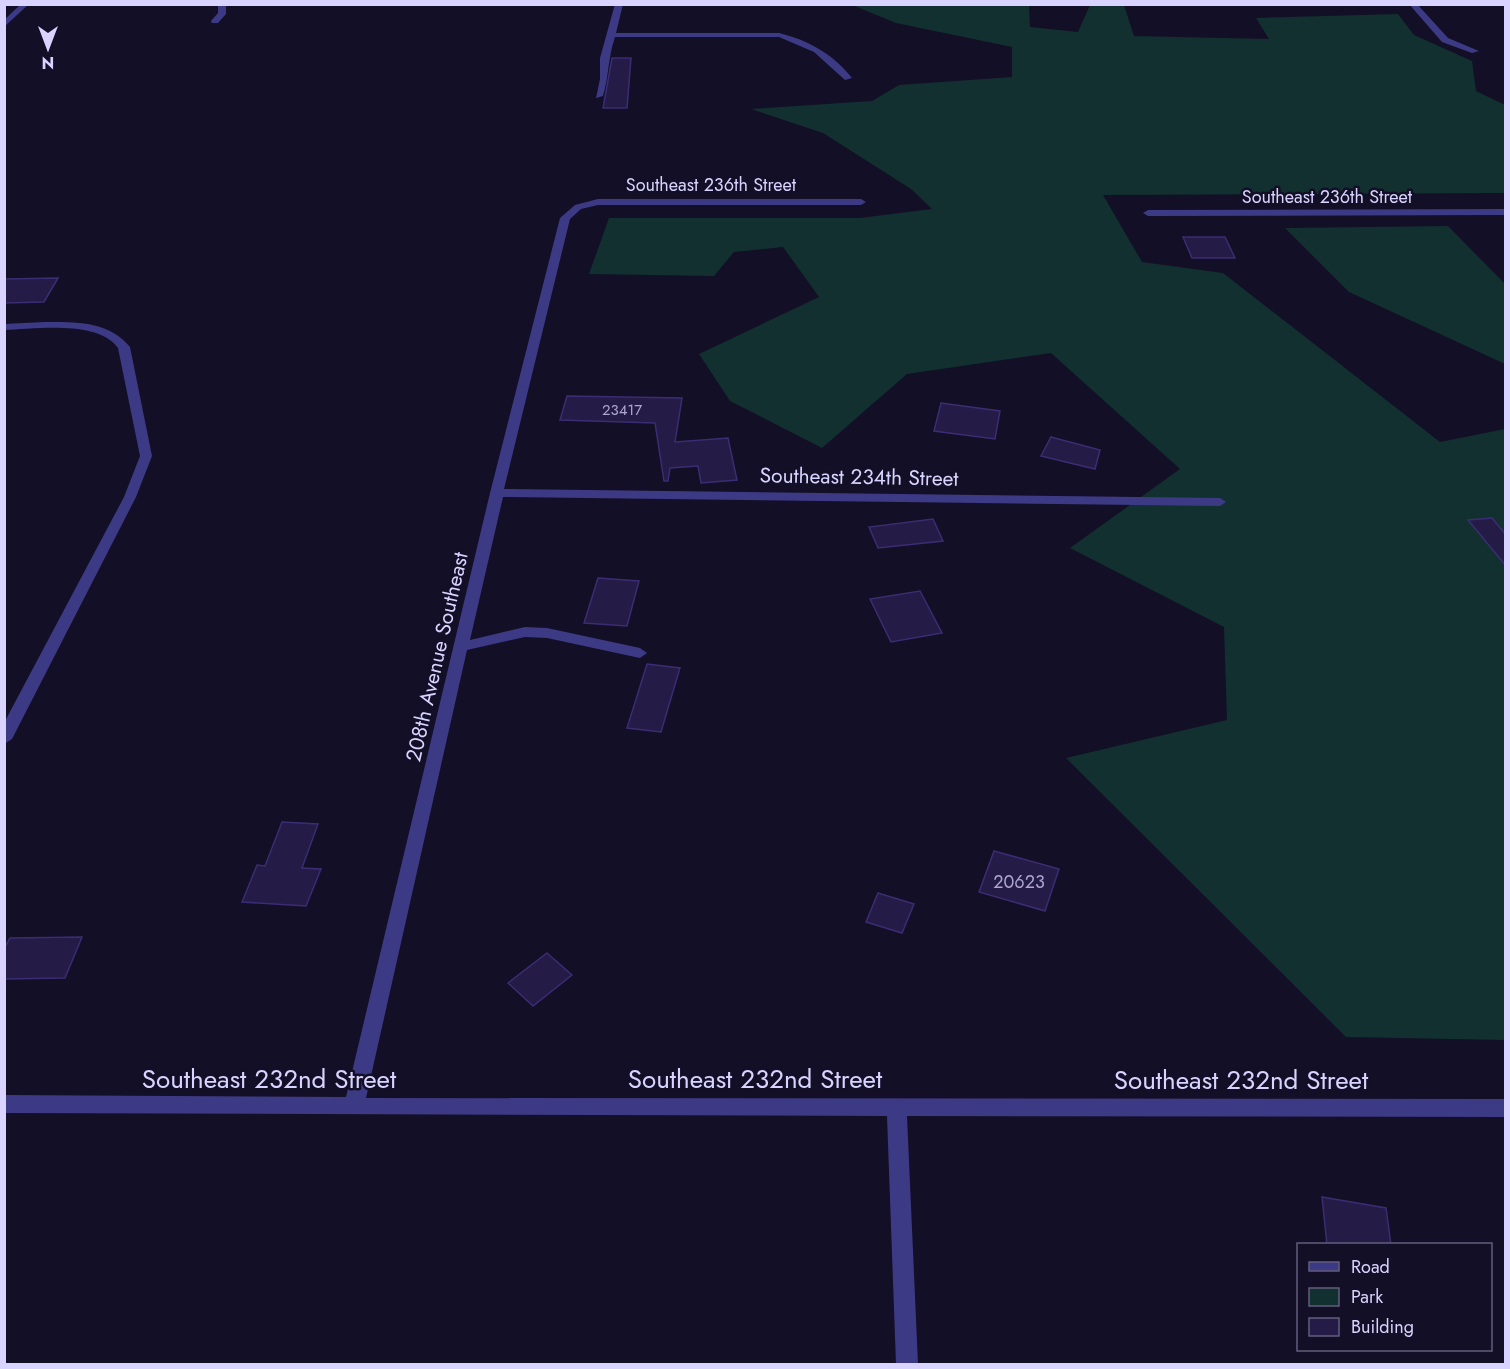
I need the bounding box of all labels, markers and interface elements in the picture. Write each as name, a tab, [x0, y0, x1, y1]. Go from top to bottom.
north arrow	[18, 18, 78, 78]
text: N	[42, 51, 54, 74]
street label: Southeast 236th Street	[626, 172, 797, 198]
street label: Southeast 236th Street	[1242, 184, 1413, 210]
house number: 23417	[602, 399, 642, 421]
street label: Southeast 234th Street	[759, 460, 959, 494]
street label: 208th Avenue Southeast	[398, 549, 476, 765]
house number: 20623	[993, 869, 1045, 895]
street label: Southeast 232nd Street	[142, 1060, 397, 1098]
street label: Southeast 232nd Street	[628, 1060, 883, 1098]
street label: Southeast 232nd Street	[1114, 1061, 1369, 1099]
legend	[1297, 1243, 1492, 1351]
text: Road	[1351, 1254, 1390, 1280]
text: Park	[1351, 1284, 1383, 1310]
text: Building	[1351, 1314, 1414, 1340]

